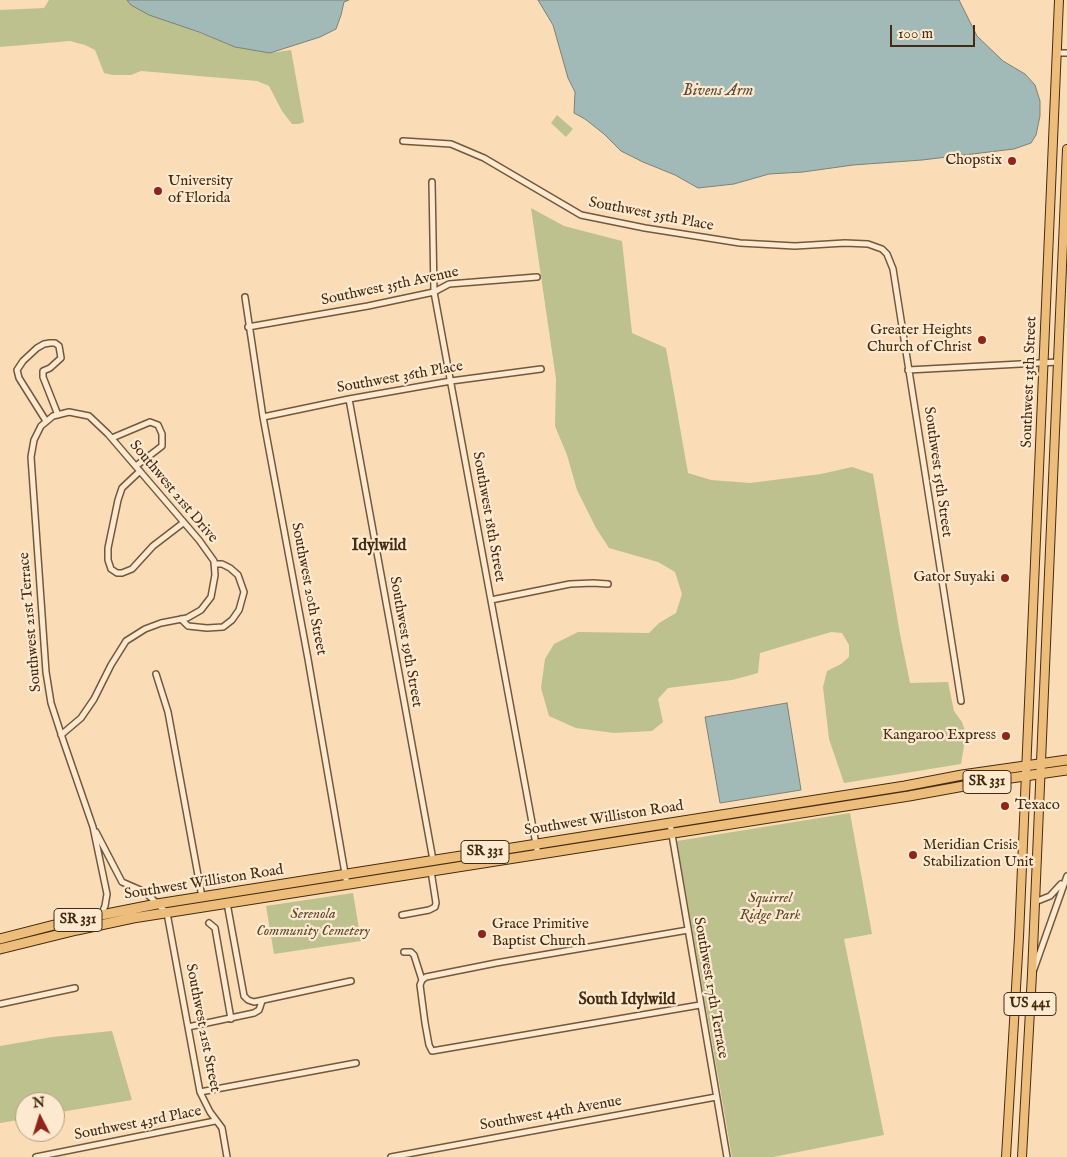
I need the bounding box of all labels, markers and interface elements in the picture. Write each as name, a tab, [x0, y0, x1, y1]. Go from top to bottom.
scale bar	[892, 15, 977, 47]
text: 100 m	[898, 24, 933, 43]
water label: Bivens Arm	[683, 82, 753, 102]
place label: Chopstix	[945, 152, 1002, 170]
marker: Chopstix	[1006, 155, 1018, 167]
place label: University of Florida	[168, 173, 233, 208]
marker: University of Florida	[152, 185, 164, 197]
street label: Southwest 35th Place	[587, 194, 715, 236]
street label: Southwest 35th Avenue	[320, 264, 460, 310]
street label: Southwest 13th Street	[1019, 316, 1041, 448]
place label: Greater Heights Church of Christ	[867, 322, 972, 357]
marker: Greater Heights Church of Christ	[976, 334, 988, 346]
street label: Southwest 36th Place	[336, 358, 464, 398]
street label: Southwest 15th Street	[919, 406, 955, 538]
street label: Southwest 21st Drive	[125, 437, 221, 547]
street label: Southwest 18th Street	[468, 450, 508, 584]
street label: Southwest 20th Street	[286, 521, 330, 657]
district label: Idylwild	[352, 537, 406, 557]
street label: Southwest 21st Terrace	[16, 551, 46, 693]
place label: Gator Suyaki	[913, 569, 995, 587]
marker: Gator Suyaki	[999, 572, 1011, 584]
street label: Southwest 19th Street	[385, 575, 425, 709]
place label: Kangaroo Express	[882, 727, 996, 745]
marker: Kangaroo Express	[1000, 730, 1012, 742]
road number: SR 331	[963, 770, 1011, 794]
place label: Texaco	[1015, 797, 1060, 815]
street label: Southwest Williston Road	[523, 798, 685, 840]
marker: Texaco	[999, 800, 1011, 812]
place label: Meridian Crisis Stabilization Unit	[923, 837, 1034, 872]
road number: SR 331	[461, 840, 509, 864]
marker: Meridian Crisis Stabilization Unit	[907, 849, 919, 861]
street label: Southwest Williston Road	[123, 862, 285, 904]
park label: Squirrel Ridge Park	[740, 890, 800, 925]
park label: Serenola Community Cemetery	[256, 906, 370, 941]
road number: SR 331	[54, 908, 102, 932]
place label: Grace Primitive Baptist Church	[492, 916, 589, 951]
street label: Southwest 17th Terrace	[689, 916, 731, 1060]
marker: Grace Primitive Baptist Church	[476, 928, 488, 940]
street label: Southwest 21st Street	[181, 962, 223, 1094]
district label: South Idylwild	[578, 991, 676, 1011]
road number: US 441	[1004, 992, 1056, 1016]
north arrow	[15, 1092, 65, 1142]
street label: Southwest 44th Avenue	[479, 1093, 623, 1135]
text: N	[32, 1094, 46, 1113]
street label: Southwest 43rd Place	[73, 1103, 203, 1145]

